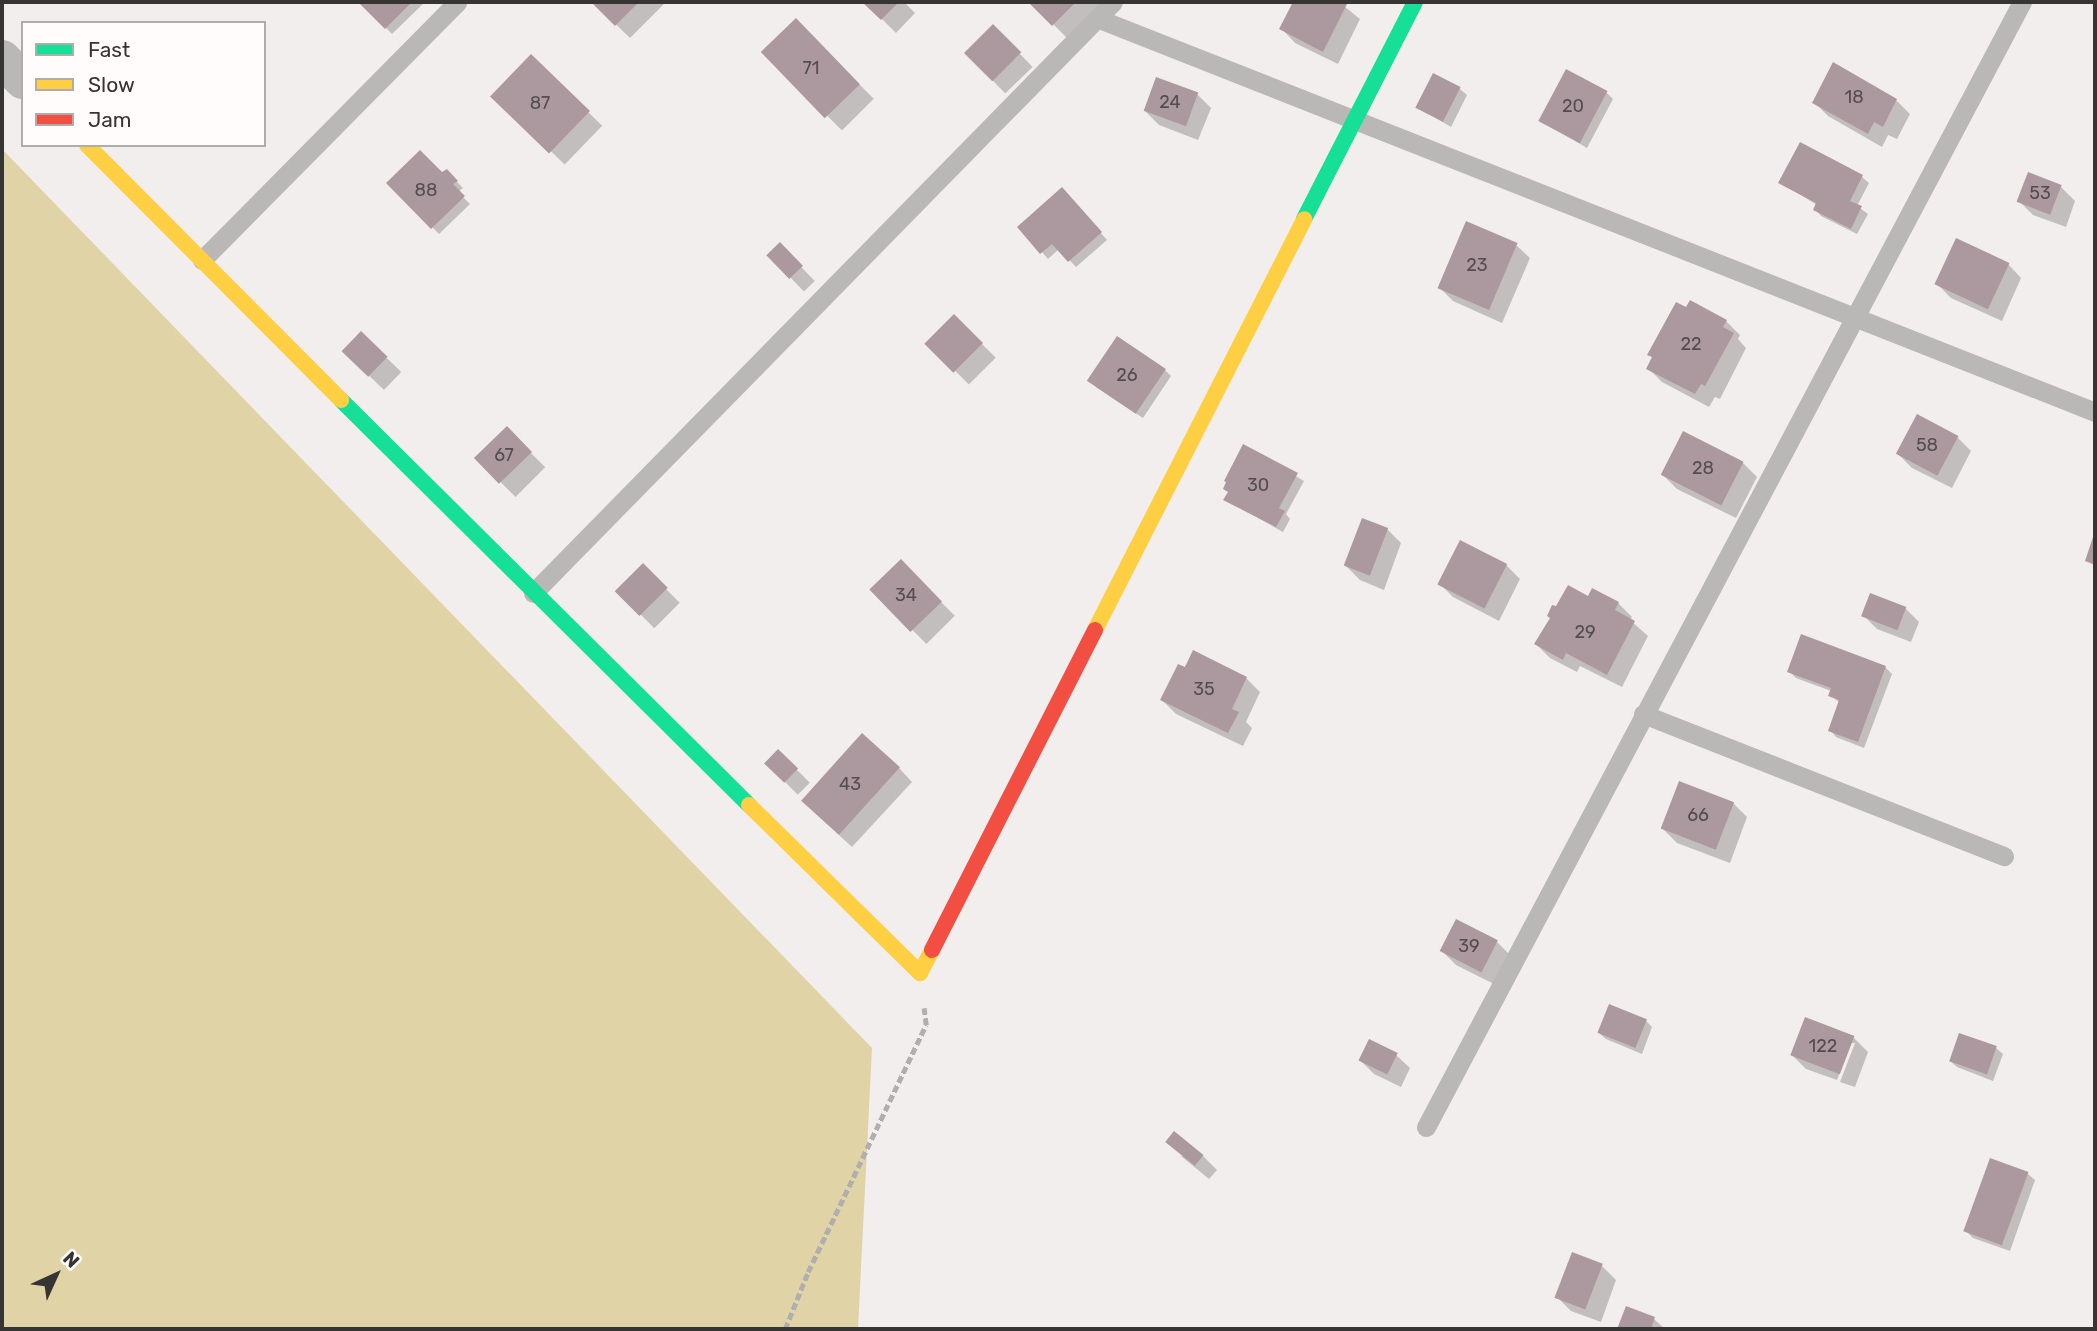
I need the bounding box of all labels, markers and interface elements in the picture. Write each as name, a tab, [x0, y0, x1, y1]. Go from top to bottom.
legend	[21, 21, 266, 147]
text: Fast	[88, 37, 130, 62]
house number: 71	[803, 57, 819, 79]
text: Slow	[88, 72, 135, 97]
house number: 18	[1844, 86, 1864, 108]
house number: 24	[1159, 91, 1181, 113]
house number: 87	[530, 92, 550, 114]
house number: 20	[1562, 95, 1584, 117]
text: Jam	[88, 107, 132, 132]
house number: 88	[415, 179, 437, 201]
house number: 53	[2029, 182, 2051, 204]
house number: 23	[1466, 254, 1488, 276]
house number: 22	[1680, 333, 1702, 355]
house number: 26	[1116, 364, 1138, 386]
house number: 58	[1916, 434, 1938, 456]
house number: 67	[494, 444, 514, 466]
house number: 28	[1692, 457, 1714, 479]
house number: 30	[1247, 474, 1269, 496]
house number: 34	[895, 584, 917, 606]
house number: 29	[1574, 621, 1596, 643]
house number: 35	[1193, 678, 1215, 700]
house number: 43	[839, 773, 861, 795]
house number: 66	[1687, 804, 1709, 826]
house number: 39	[1458, 935, 1480, 957]
house number: 122	[1809, 1035, 1837, 1057]
north arrow	[21, 1240, 91, 1310]
text: N	[58, 1247, 84, 1273]

